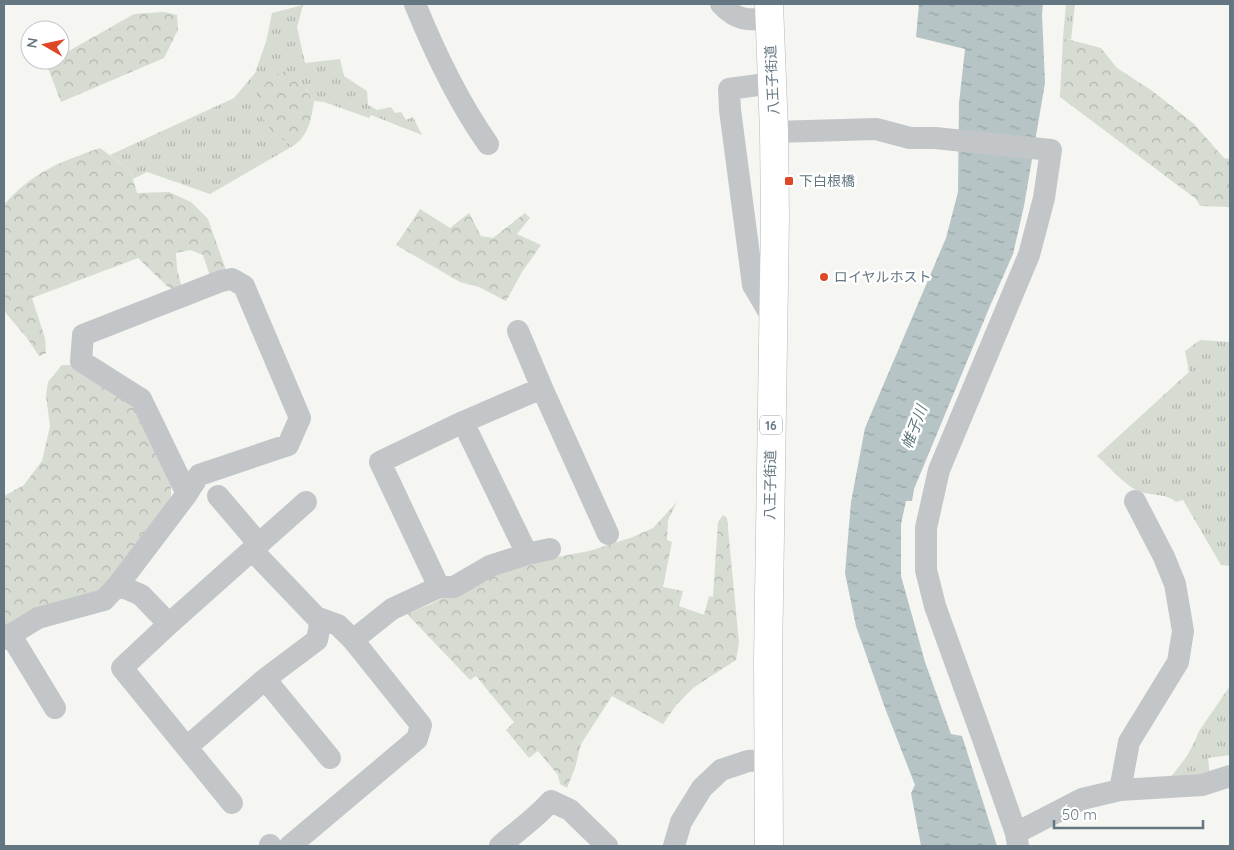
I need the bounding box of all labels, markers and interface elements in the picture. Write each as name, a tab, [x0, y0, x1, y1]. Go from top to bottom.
north arrow	[20, 20, 70, 70]
text: N	[22, 36, 42, 49]
street label: 八王子街道	[761, 45, 783, 115]
place label: 下白根橋	[799, 172, 855, 190]
marker: 下白根橋	[783, 175, 795, 187]
place label: ロイヤルホスト	[834, 268, 932, 286]
marker: ロイヤルホスト	[818, 271, 830, 283]
water label: 帷子川	[897, 401, 932, 451]
road number: 16	[760, 416, 782, 434]
street label: 八王子街道	[760, 450, 780, 520]
scale bar	[1054, 798, 1203, 830]
text: 50 m	[1062, 805, 1097, 824]

